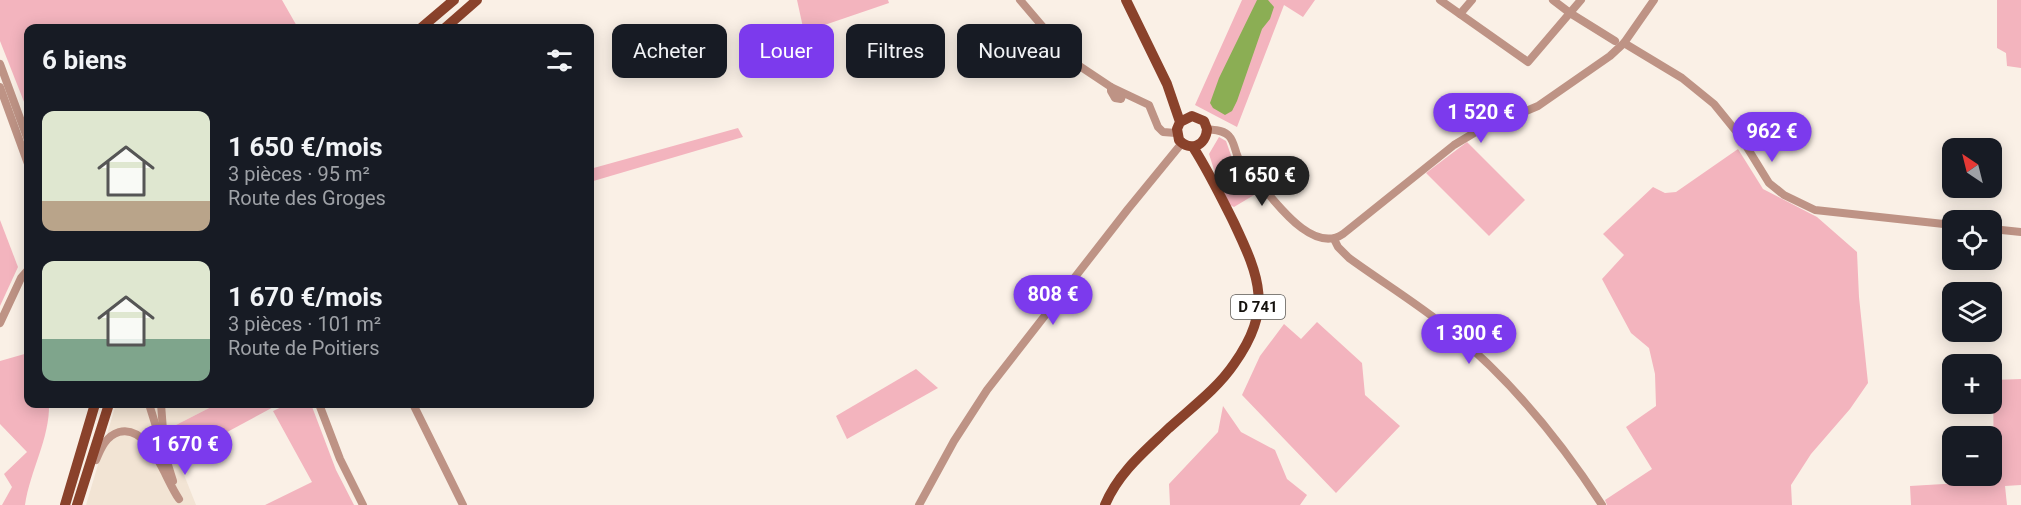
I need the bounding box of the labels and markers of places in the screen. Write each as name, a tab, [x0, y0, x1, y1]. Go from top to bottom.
pin: 1 520 €	[1426, 93, 1536, 144]
pin: 962 €	[1730, 112, 1814, 163]
pin: 1 650 €	[1207, 156, 1317, 207]
pin: 808 €	[1011, 275, 1095, 326]
pin: 1 300 €	[1414, 314, 1524, 365]
pin: 1 670 €	[130, 425, 240, 476]

